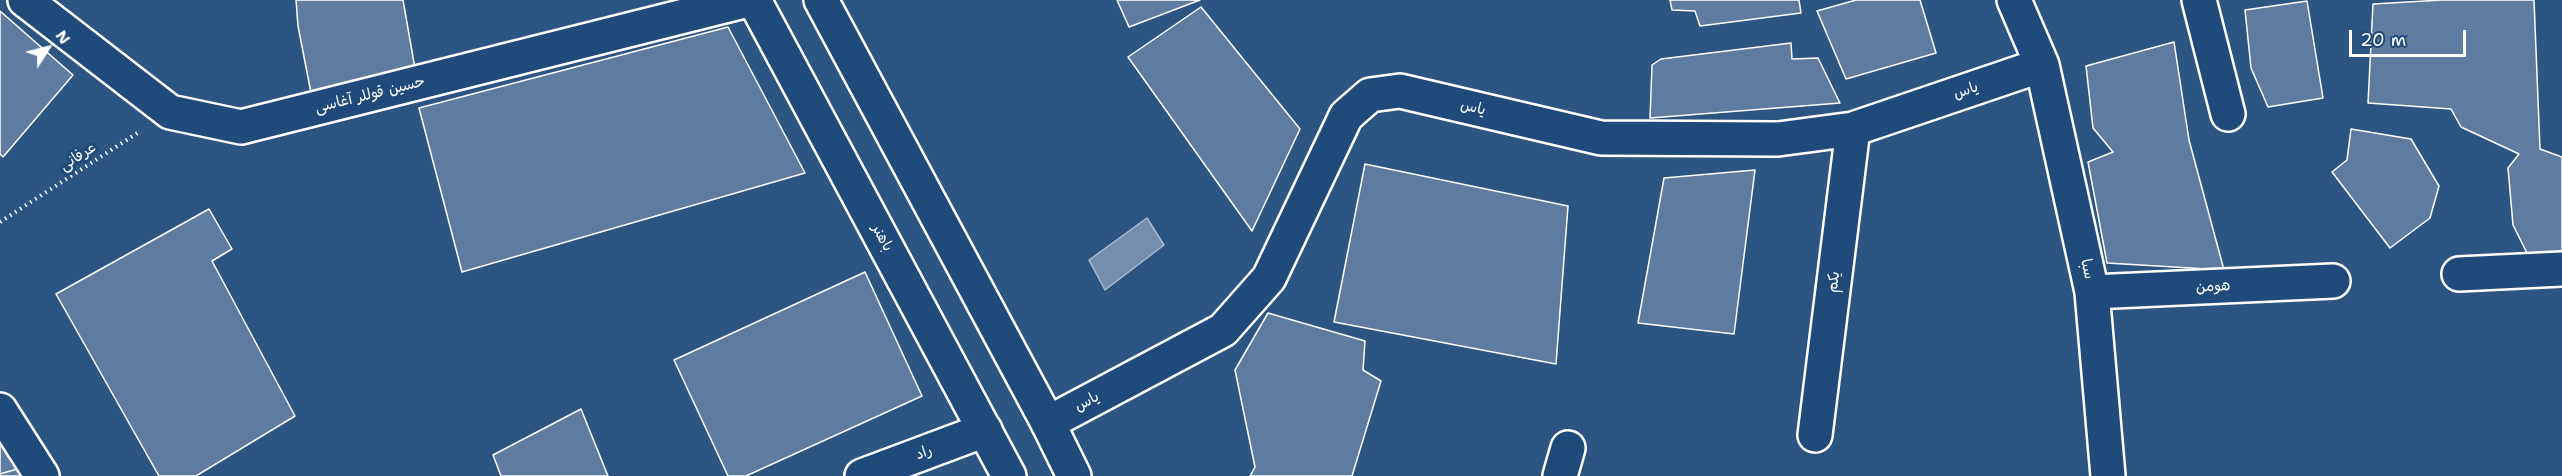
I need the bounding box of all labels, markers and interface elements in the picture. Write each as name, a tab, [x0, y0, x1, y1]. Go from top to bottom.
north arrow	[18, 18, 78, 78]
scale bar	[2352, 18, 2469, 56]
text: N	[51, 26, 75, 48]
text: 20 m	[2360, 28, 2406, 52]
street label: حسین قوللر آغاسی	[313, 73, 427, 117]
street label: یاس	[1951, 78, 1981, 104]
street label: یاس	[1459, 96, 1487, 120]
street label: عرفانی	[57, 139, 99, 175]
street label: باهنر	[867, 221, 897, 255]
street label: سبا	[2076, 257, 2098, 281]
street label: یکم	[1824, 270, 1844, 294]
street label: هومن	[2195, 277, 2231, 297]
street label: یاس	[1072, 388, 1102, 416]
street label: راد	[913, 442, 935, 464]

